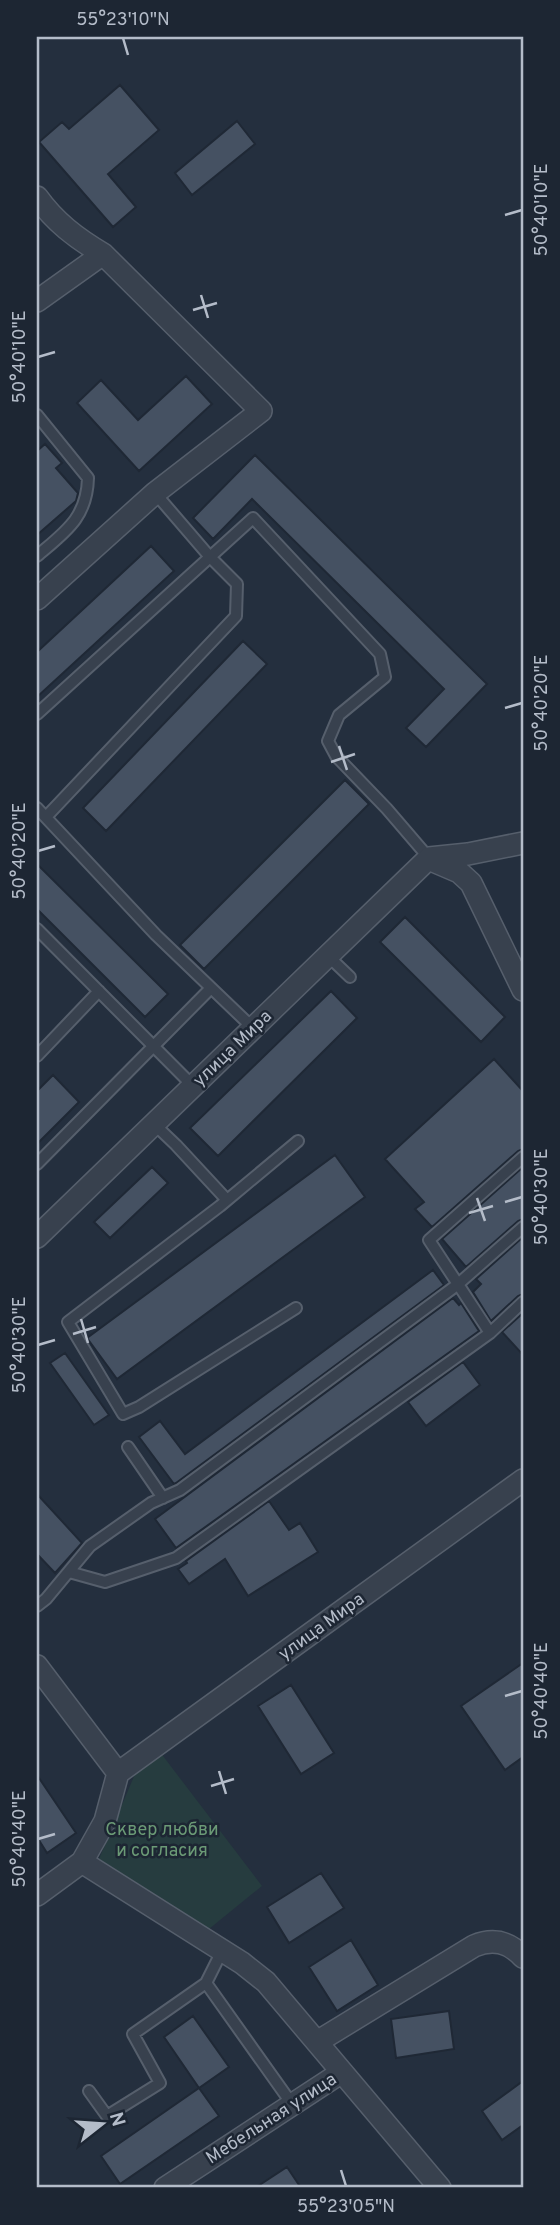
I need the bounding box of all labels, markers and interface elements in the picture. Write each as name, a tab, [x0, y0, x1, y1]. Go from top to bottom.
text: 55°23'10"N	[76, 9, 170, 32]
text: 50°40'10"E	[531, 164, 554, 256]
text: 50°40'10"E	[9, 311, 32, 403]
text: 50°40'20"E	[531, 654, 554, 752]
text: 50°40'20"E	[9, 802, 32, 900]
street label: улица Мира	[189, 1006, 277, 1092]
text: 50°40'30"E	[531, 1149, 554, 1245]
text: 50°40'30"E	[9, 1297, 32, 1393]
street label: улица Мира	[274, 1588, 369, 1666]
text: 50°40'40"E	[531, 1642, 554, 1740]
text: 50°40'40"E	[9, 1790, 32, 1888]
park label: Сквер любви и согласия	[105, 1819, 219, 1863]
street label: Мебельная улица	[202, 2068, 341, 2170]
north arrow	[66, 2088, 136, 2158]
text: N	[103, 2110, 130, 2130]
text: 55°23'05"N	[297, 2196, 395, 2219]

